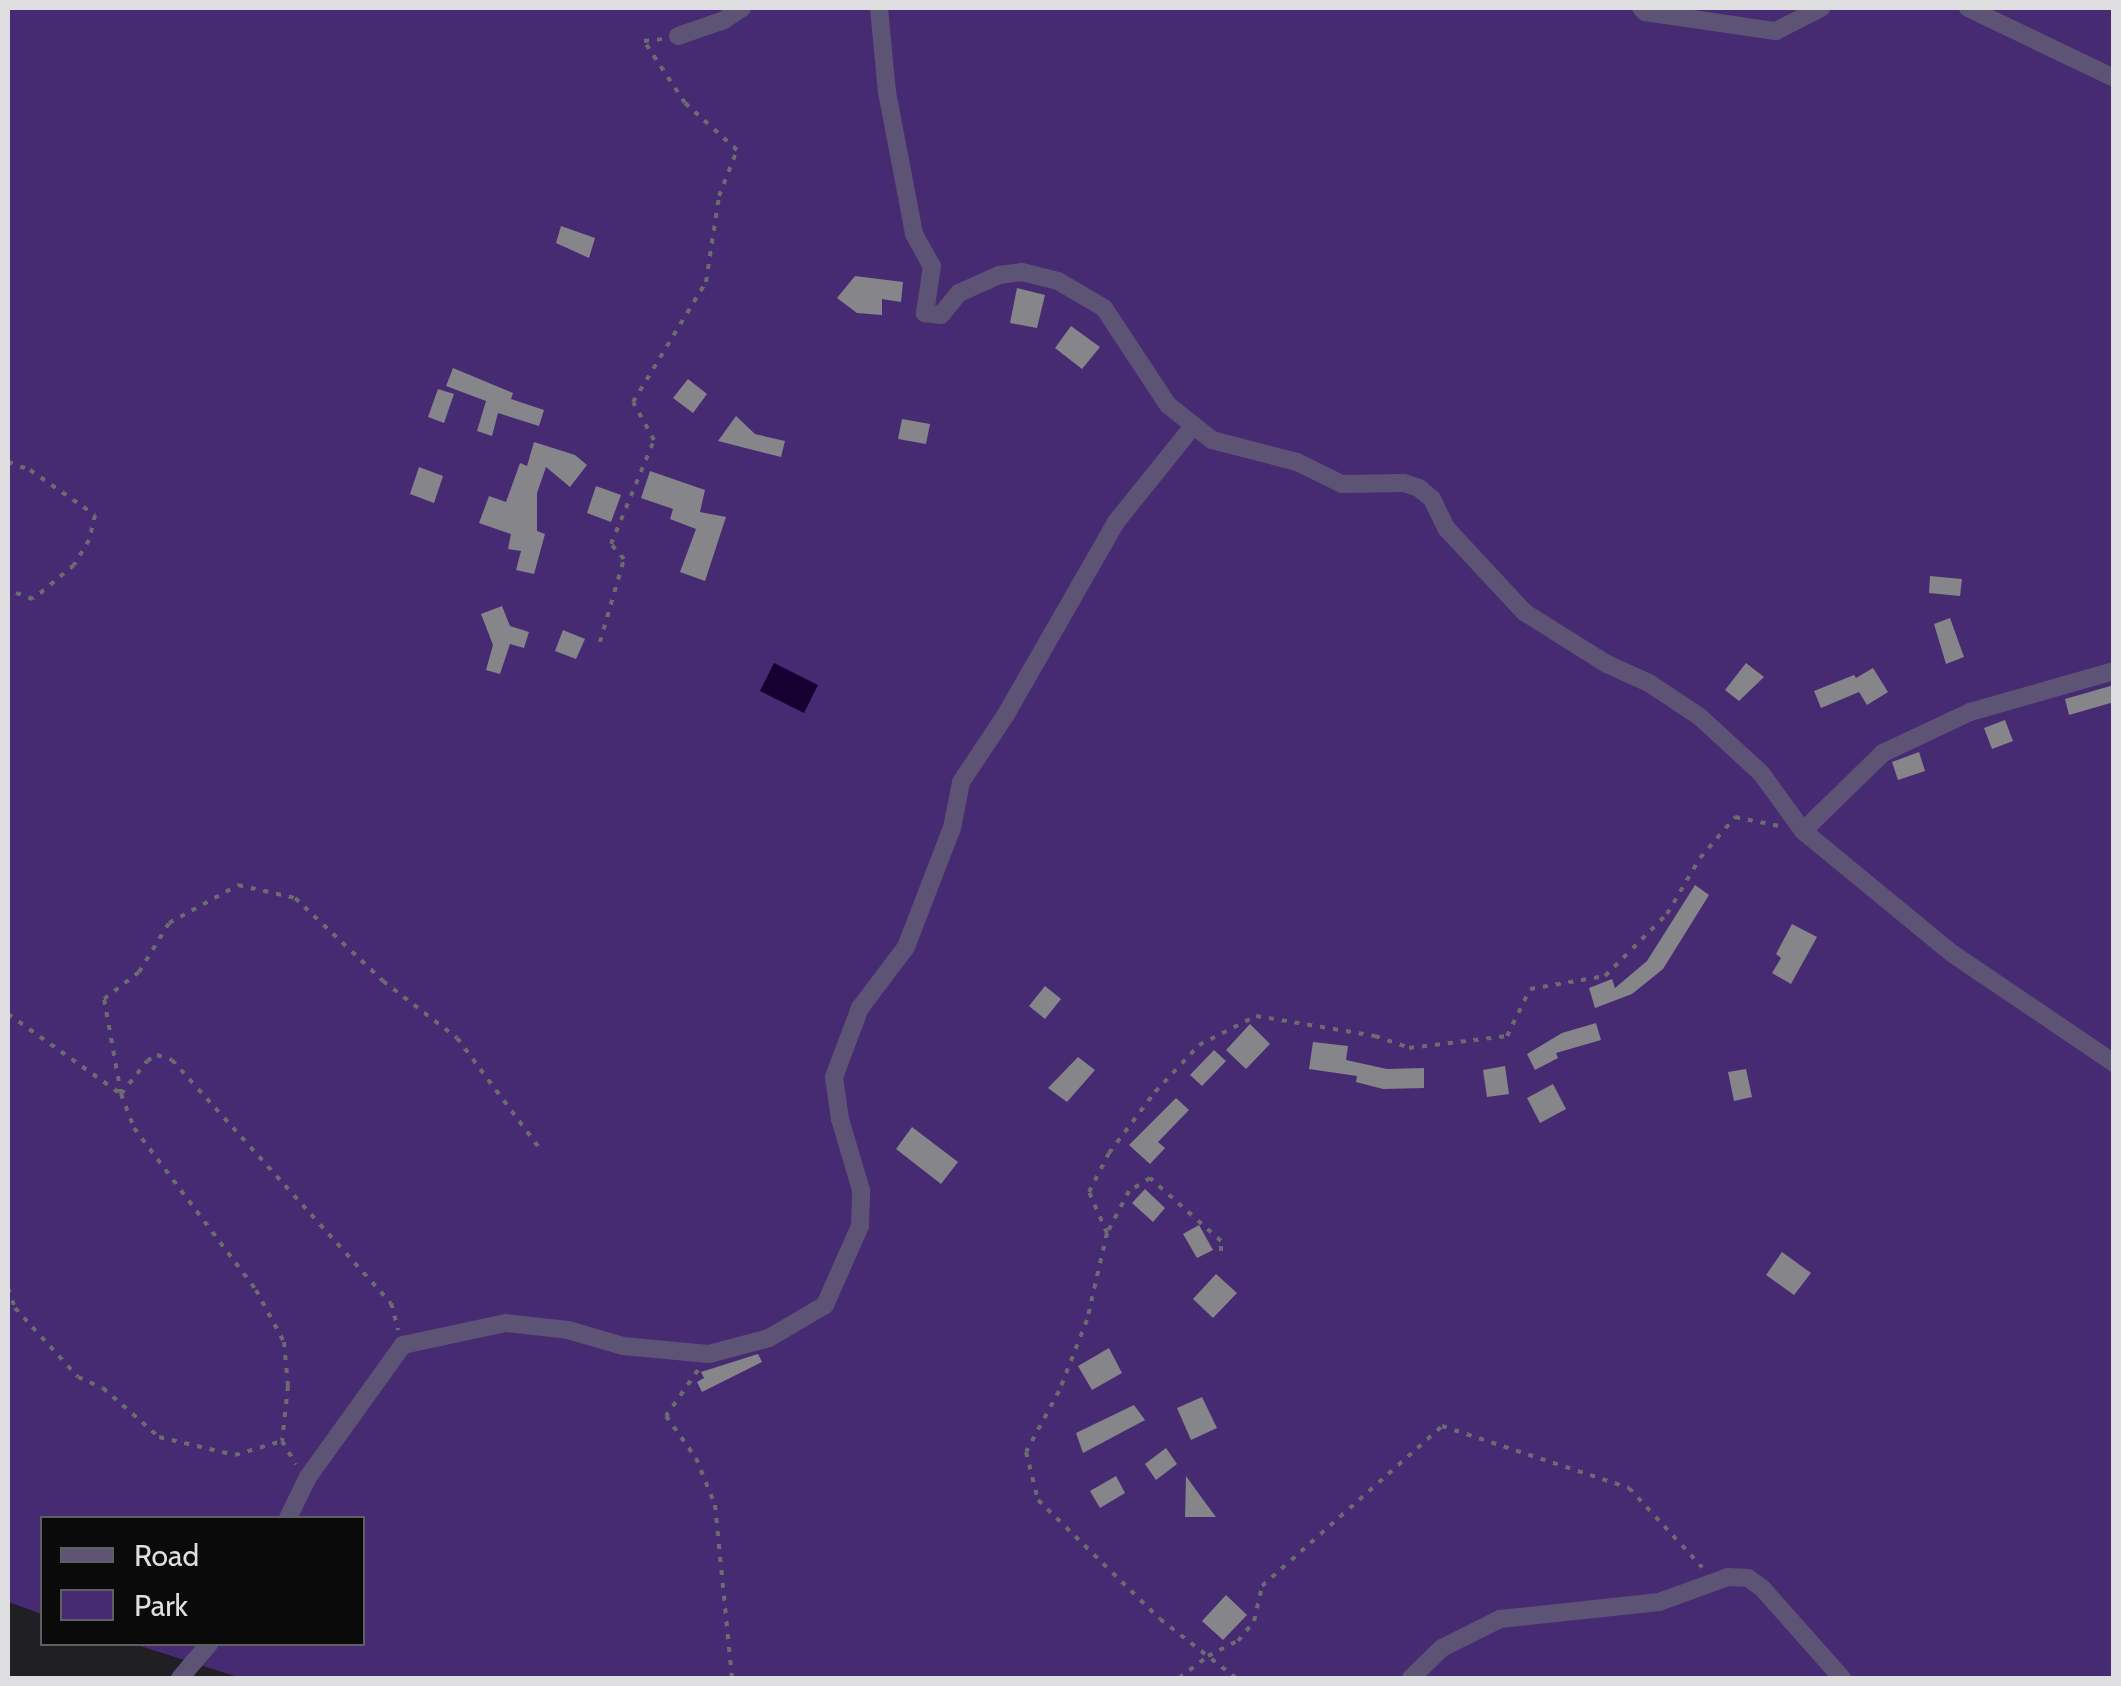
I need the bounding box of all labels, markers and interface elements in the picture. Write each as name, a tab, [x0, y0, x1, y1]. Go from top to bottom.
legend	[40, 1516, 365, 1646]
text: Road	[134, 1537, 199, 1574]
text: Park	[134, 1587, 188, 1624]

